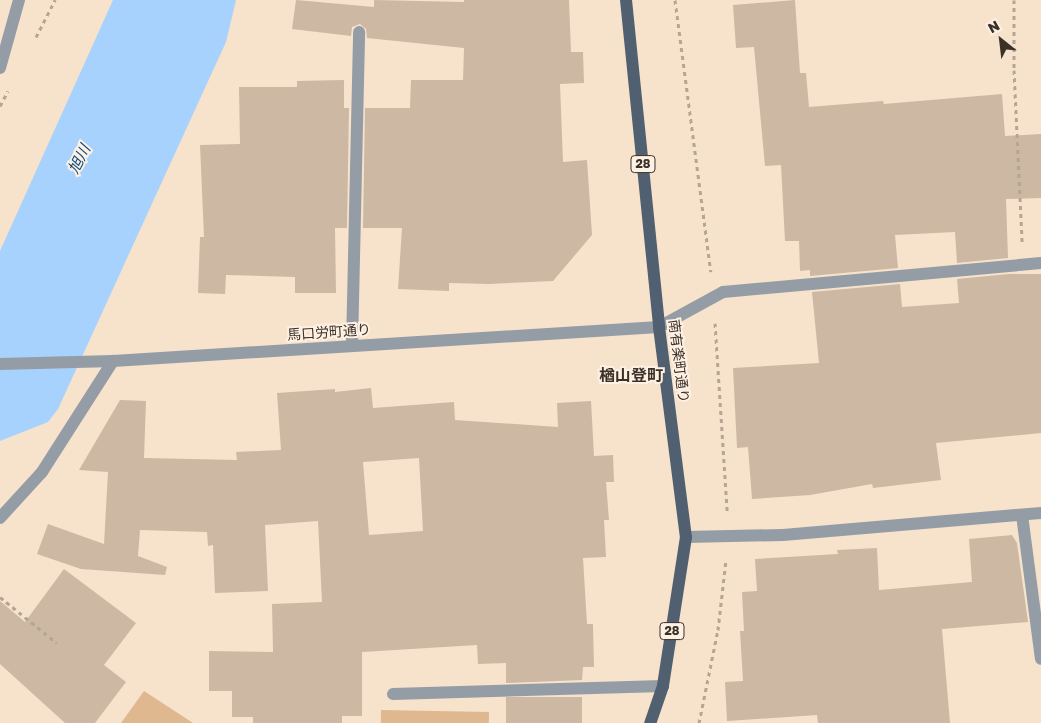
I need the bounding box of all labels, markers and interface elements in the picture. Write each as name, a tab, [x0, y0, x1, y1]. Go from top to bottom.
north arrow	[976, 15, 1026, 65]
text: N	[985, 16, 1002, 36]
water label: 旭川	[64, 142, 94, 176]
road number: 28	[630, 154, 656, 173]
street label: 南有楽町通り	[666, 318, 692, 404]
street label: 馬口労町通り	[287, 321, 371, 343]
district label: 楢山登町	[599, 365, 663, 385]
road number: 28	[660, 622, 684, 640]

